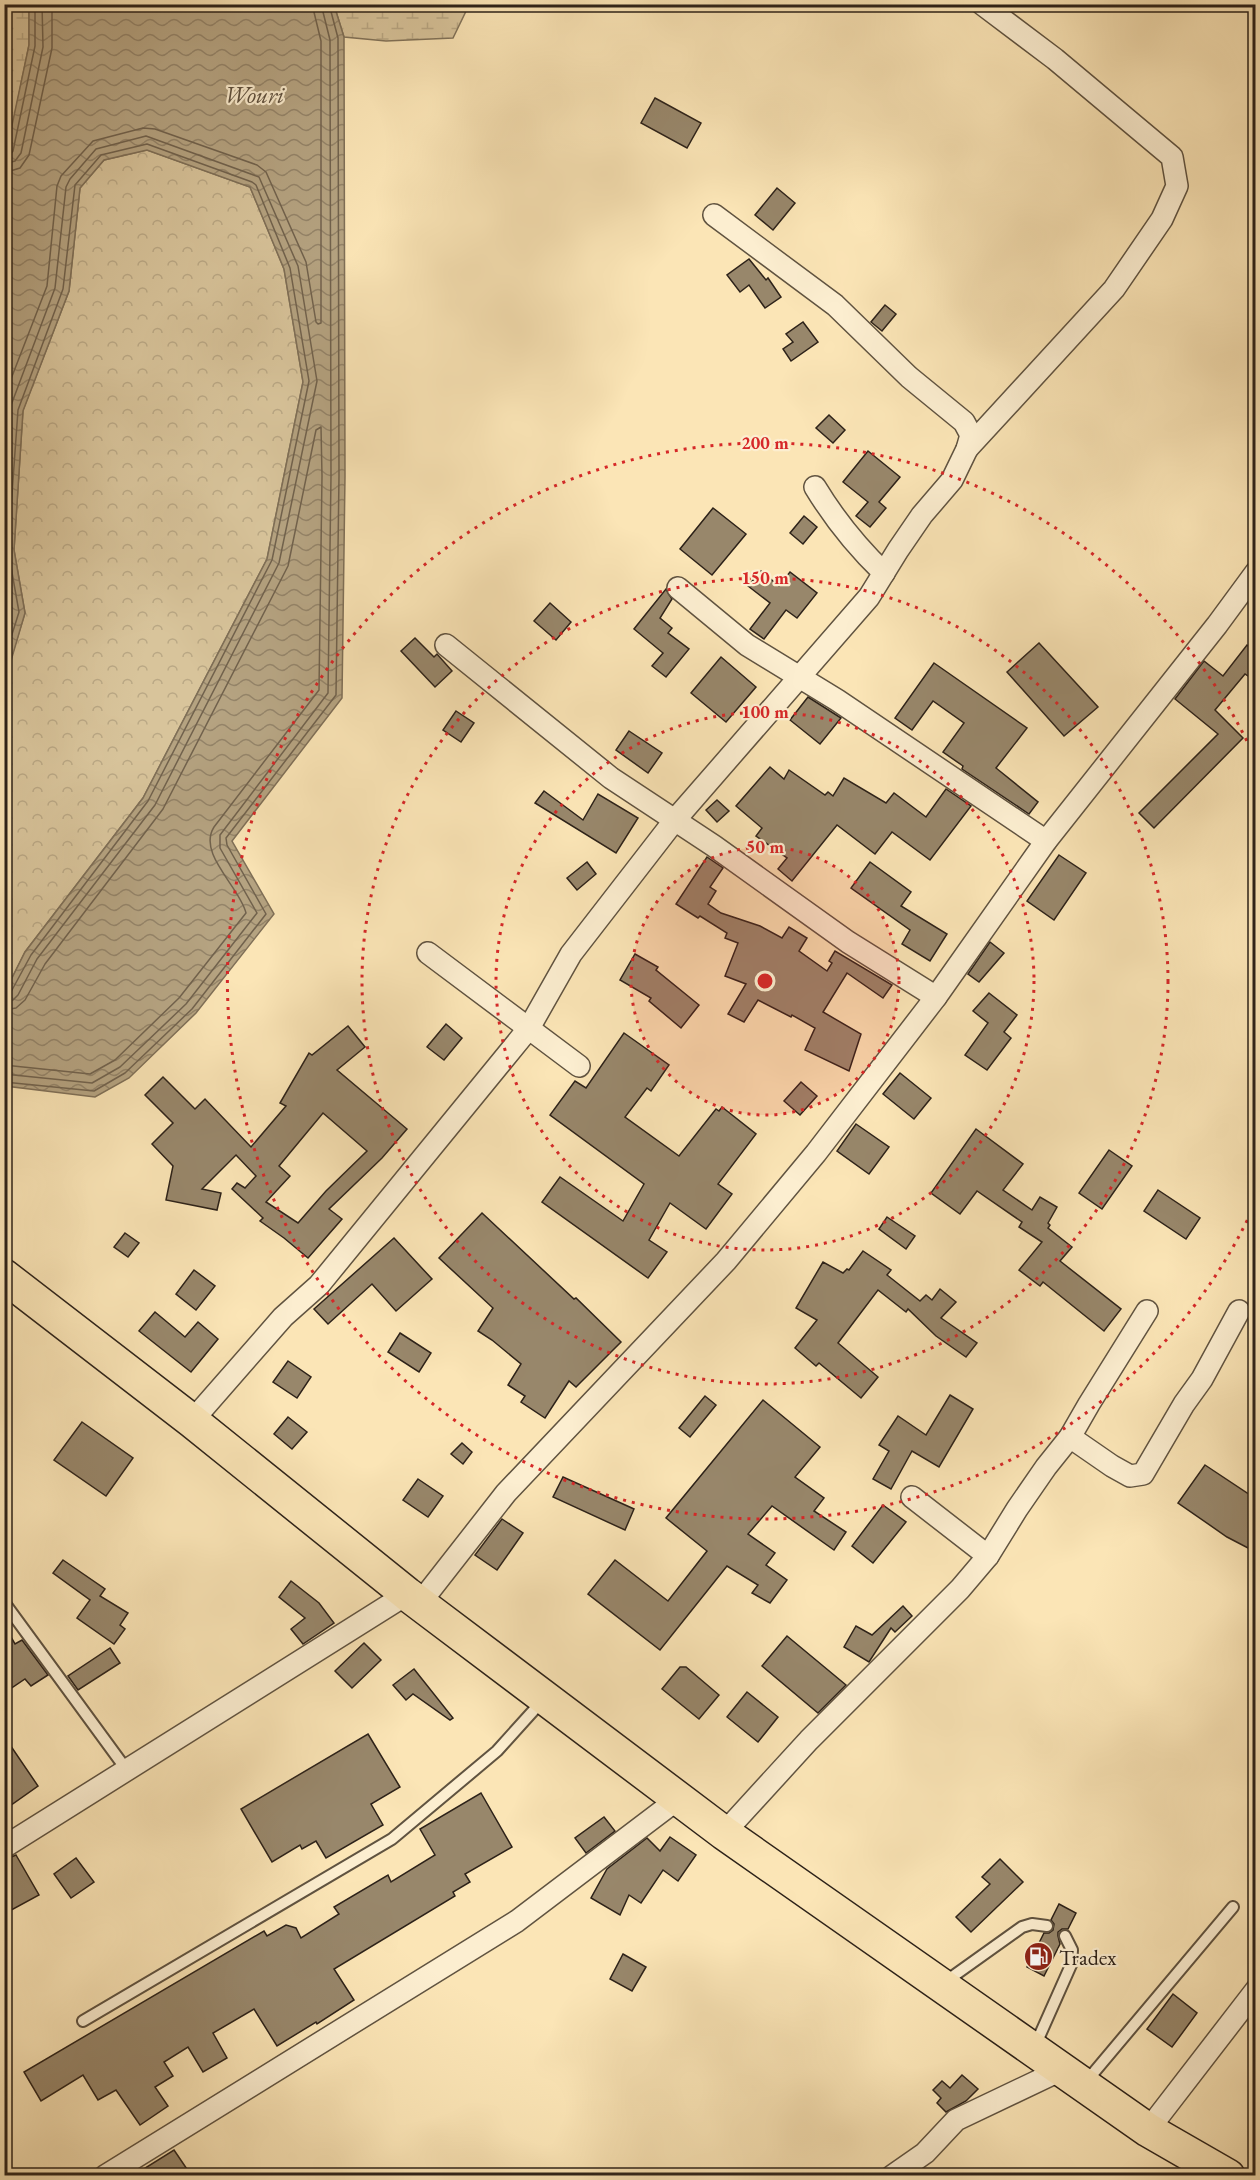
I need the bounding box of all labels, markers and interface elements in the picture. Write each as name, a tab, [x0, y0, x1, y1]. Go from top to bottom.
water label: Wouri	[224, 79, 285, 110]
text: 200 m	[741, 431, 789, 454]
text: 150 m	[741, 566, 789, 589]
text: 100 m	[741, 700, 789, 723]
text: 50 m	[746, 835, 784, 858]
centre of rings	[755, 971, 775, 991]
fuel station icon: Tradex	[1022, 1941, 1054, 1973]
place label: Tradex	[1059, 1943, 1117, 1972]

